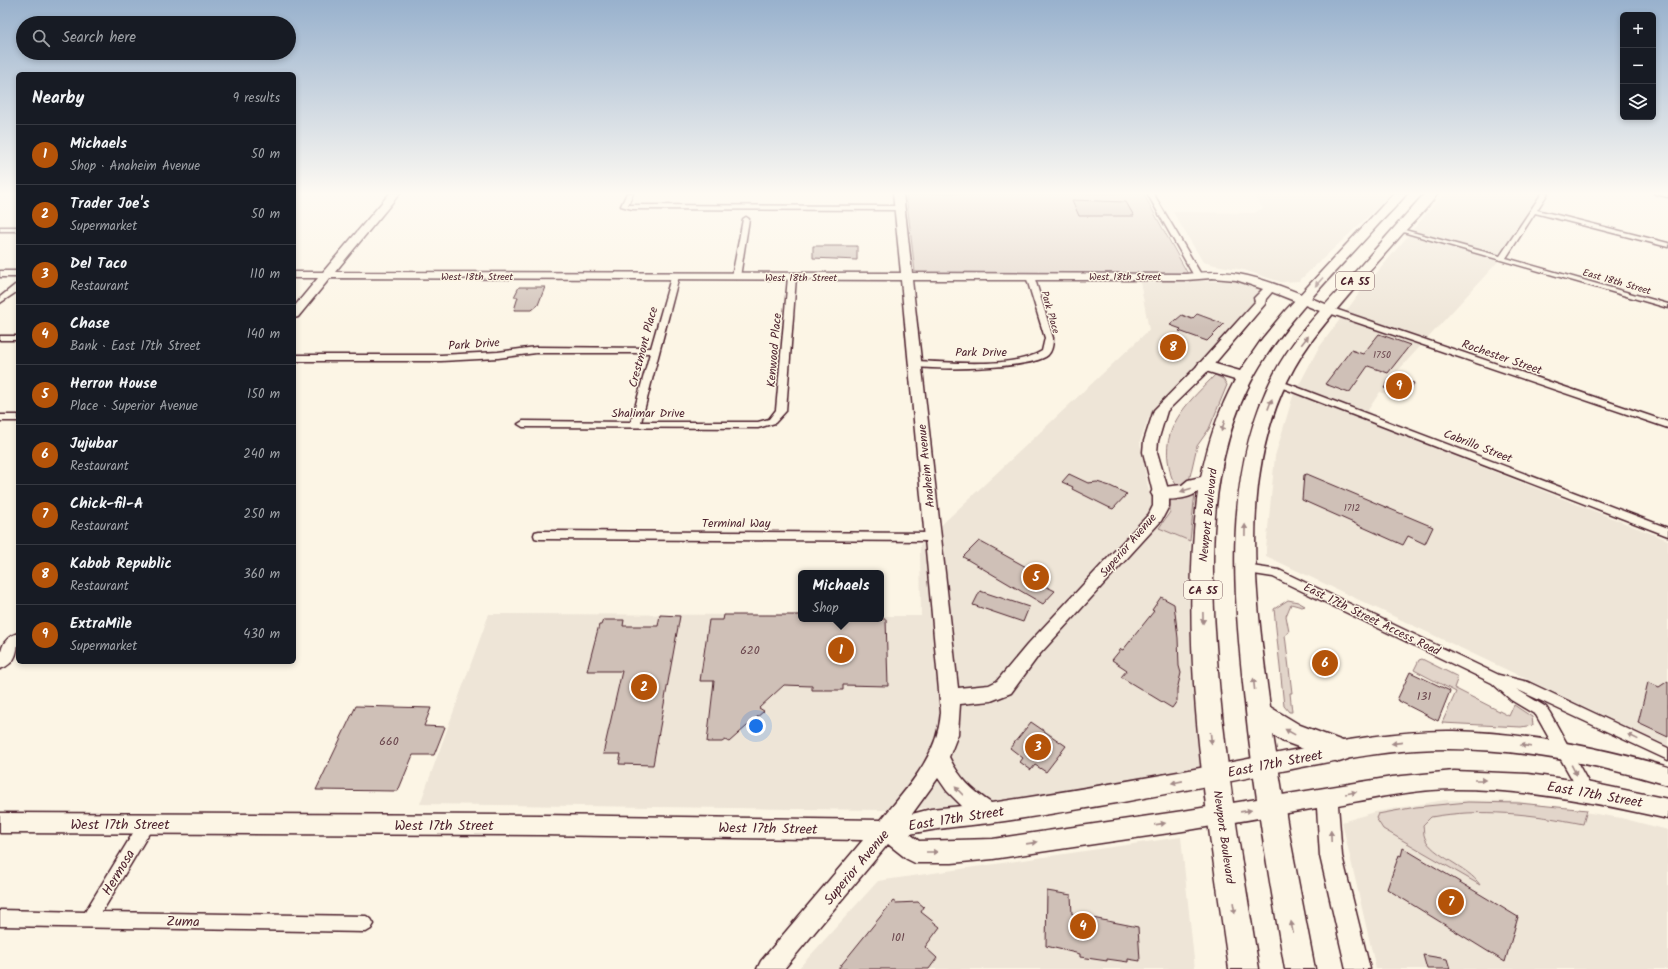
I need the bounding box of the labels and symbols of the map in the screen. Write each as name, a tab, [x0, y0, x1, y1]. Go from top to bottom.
street label: East 18th Street	[1581, 265, 1653, 299]
street label: West 18th Street	[441, 269, 513, 285]
street label: West 18th Street	[1089, 269, 1161, 285]
street label: West 18th Street	[765, 270, 837, 286]
road number: CA 55	[1336, 272, 1374, 290]
one-way arrow	[1315, 278, 1324, 287]
street label: Park Place	[1036, 289, 1064, 336]
street label: Crestmont Place	[624, 304, 664, 390]
street label: Kenwood Place	[762, 312, 787, 388]
pin: 8	[1160, 332, 1186, 362]
street label: Park Drive	[448, 333, 501, 356]
one-way arrow	[1300, 335, 1309, 346]
street label: Rochester Street	[1459, 335, 1545, 380]
street label: Park Drive	[955, 343, 1007, 362]
house number: 1750	[1373, 347, 1391, 363]
pin: 9	[1386, 371, 1412, 401]
one-way arrow	[1267, 397, 1273, 409]
street label: Shalimar Drive	[611, 404, 685, 423]
one-way arrow	[1220, 421, 1226, 433]
street label: Anaheim Avenue	[913, 423, 940, 509]
street label: Cabrillo Street	[1441, 425, 1515, 468]
street label: Newport Boulevard	[1194, 466, 1223, 563]
one-way arrow	[1180, 487, 1192, 493]
house number: 1712	[1344, 500, 1361, 516]
street label: Superior Avenue	[1095, 509, 1162, 582]
street label: Terminal Way	[702, 514, 771, 533]
one-way arrow	[1242, 523, 1248, 536]
pin: 5	[1023, 562, 1049, 592]
street label: East 17th Street Access Road	[1300, 578, 1444, 661]
road number: CA 55	[1184, 581, 1222, 599]
one-way arrow	[1200, 612, 1206, 625]
pin: 1	[828, 635, 854, 665]
house number: 620	[740, 641, 760, 660]
pin: 6	[1312, 648, 1338, 678]
pin: 2	[631, 672, 657, 702]
one-way arrow	[1251, 678, 1258, 690]
house number: 131	[1417, 687, 1431, 706]
your location	[746, 716, 766, 736]
one-way arrow	[1284, 729, 1296, 736]
house number: 660	[379, 732, 399, 751]
pin: 3	[1025, 732, 1051, 762]
one-way arrow	[1208, 732, 1214, 744]
one-way arrow	[1627, 734, 1638, 740]
one-way arrow	[1391, 740, 1403, 746]
one-way arrow	[1520, 743, 1532, 749]
street label: East 17th Street	[1226, 744, 1325, 784]
one-way arrow	[1571, 764, 1578, 775]
street label: East 17th Street	[1545, 776, 1645, 814]
one-way arrow	[1474, 777, 1487, 783]
one-way arrow	[1171, 779, 1183, 785]
one-way arrow	[954, 786, 964, 796]
street label: Newport Boulevard	[1208, 789, 1240, 886]
one-way arrow	[1345, 790, 1357, 796]
street label: East 17th Street	[907, 800, 1006, 837]
one-way arrow	[1239, 808, 1252, 814]
street label: West 17th Street	[70, 814, 170, 836]
street label: West 17th Street	[394, 815, 494, 837]
street label: West 17th Street	[718, 817, 818, 841]
one-way arrow	[1154, 821, 1166, 827]
street label: Superior Avenue	[818, 824, 896, 910]
one-way arrow	[1327, 830, 1334, 842]
one-way arrow	[1026, 840, 1038, 846]
street label: Hermosa	[96, 845, 141, 900]
one-way arrow	[926, 849, 939, 855]
pin: 7	[1438, 887, 1464, 917]
one-way arrow	[1232, 902, 1238, 914]
street label: Zuma	[166, 911, 200, 933]
pin: 4	[1070, 911, 1096, 941]
one-way arrow	[1289, 921, 1295, 933]
house number: 101	[891, 928, 905, 947]

